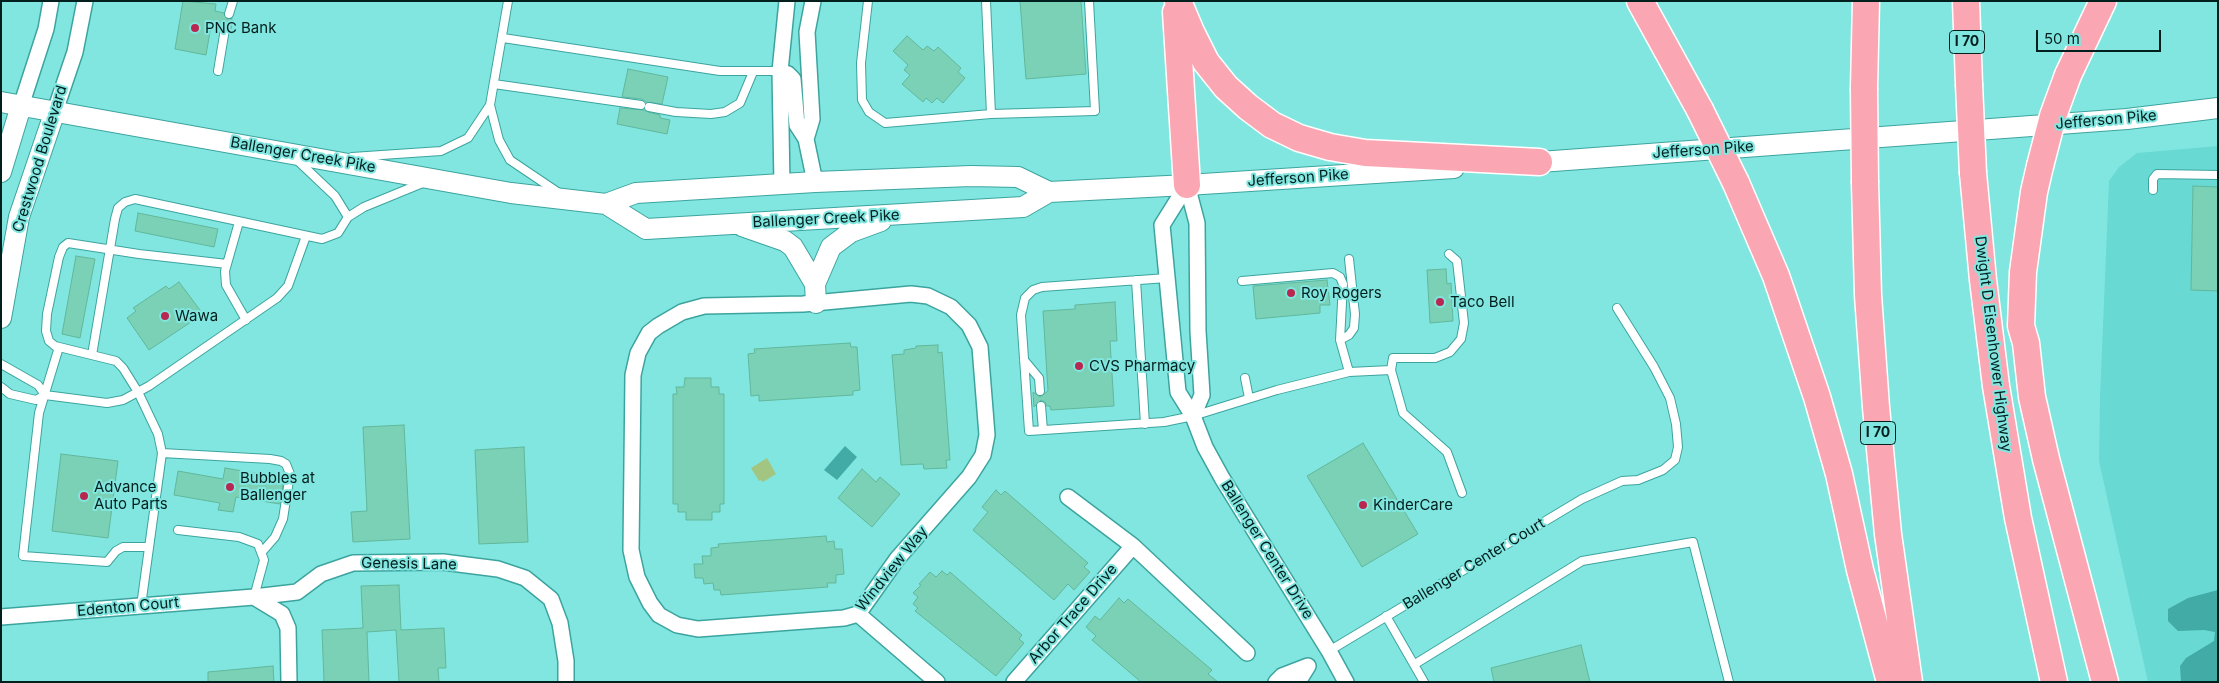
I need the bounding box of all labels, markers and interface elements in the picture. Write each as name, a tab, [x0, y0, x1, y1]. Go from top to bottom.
place label: PNC Bank	[205, 19, 276, 37]
scale bar	[2039, 20, 2164, 52]
marker: PNC Bank	[189, 22, 201, 34]
text: 50 m	[2044, 29, 2080, 48]
road number: I 70	[1950, 31, 1984, 54]
street label: Crestwood Boulevard	[9, 83, 71, 235]
street label: Jefferson Pike	[2055, 107, 2157, 133]
street label: Ballenger Creek Pike	[229, 133, 377, 177]
street label: Jefferson Pike	[1652, 137, 1754, 163]
street label: Jefferson Pike	[1247, 165, 1349, 191]
street label: Ballenger Creek Pike	[752, 206, 900, 232]
street label: Dwight D Eisenhower Highway	[1971, 235, 2015, 453]
place label: Roy Rogers	[1301, 284, 1382, 302]
marker: Roy Rogers	[1285, 287, 1297, 299]
place label: Taco Bell	[1450, 293, 1515, 311]
marker: Taco Bell	[1434, 296, 1446, 308]
place label: Wawa	[175, 307, 218, 325]
marker: Wawa	[159, 310, 171, 322]
place label: CVS Pharmacy	[1089, 357, 1195, 375]
marker: CVS Pharmacy	[1073, 360, 1085, 372]
road number: I 70	[1860, 422, 1896, 444]
place label: Bubbles at Ballenger	[240, 469, 315, 504]
street label: Ballenger Center Drive	[1217, 477, 1317, 623]
place label: Advance Auto Parts	[94, 478, 168, 513]
marker: Bubbles at Ballenger	[224, 481, 236, 493]
marker: Advance Auto Parts	[78, 490, 90, 502]
place label: KinderCare	[1373, 496, 1453, 514]
marker: KinderCare	[1357, 499, 1369, 511]
street label: Ballenger Center Court	[1400, 514, 1548, 614]
street label: Windview Way	[852, 523, 932, 615]
street label: Genesis Lane	[361, 554, 457, 574]
street label: Arbor Trace Drive	[1025, 561, 1121, 667]
street label: Edenton Court	[76, 594, 180, 620]

